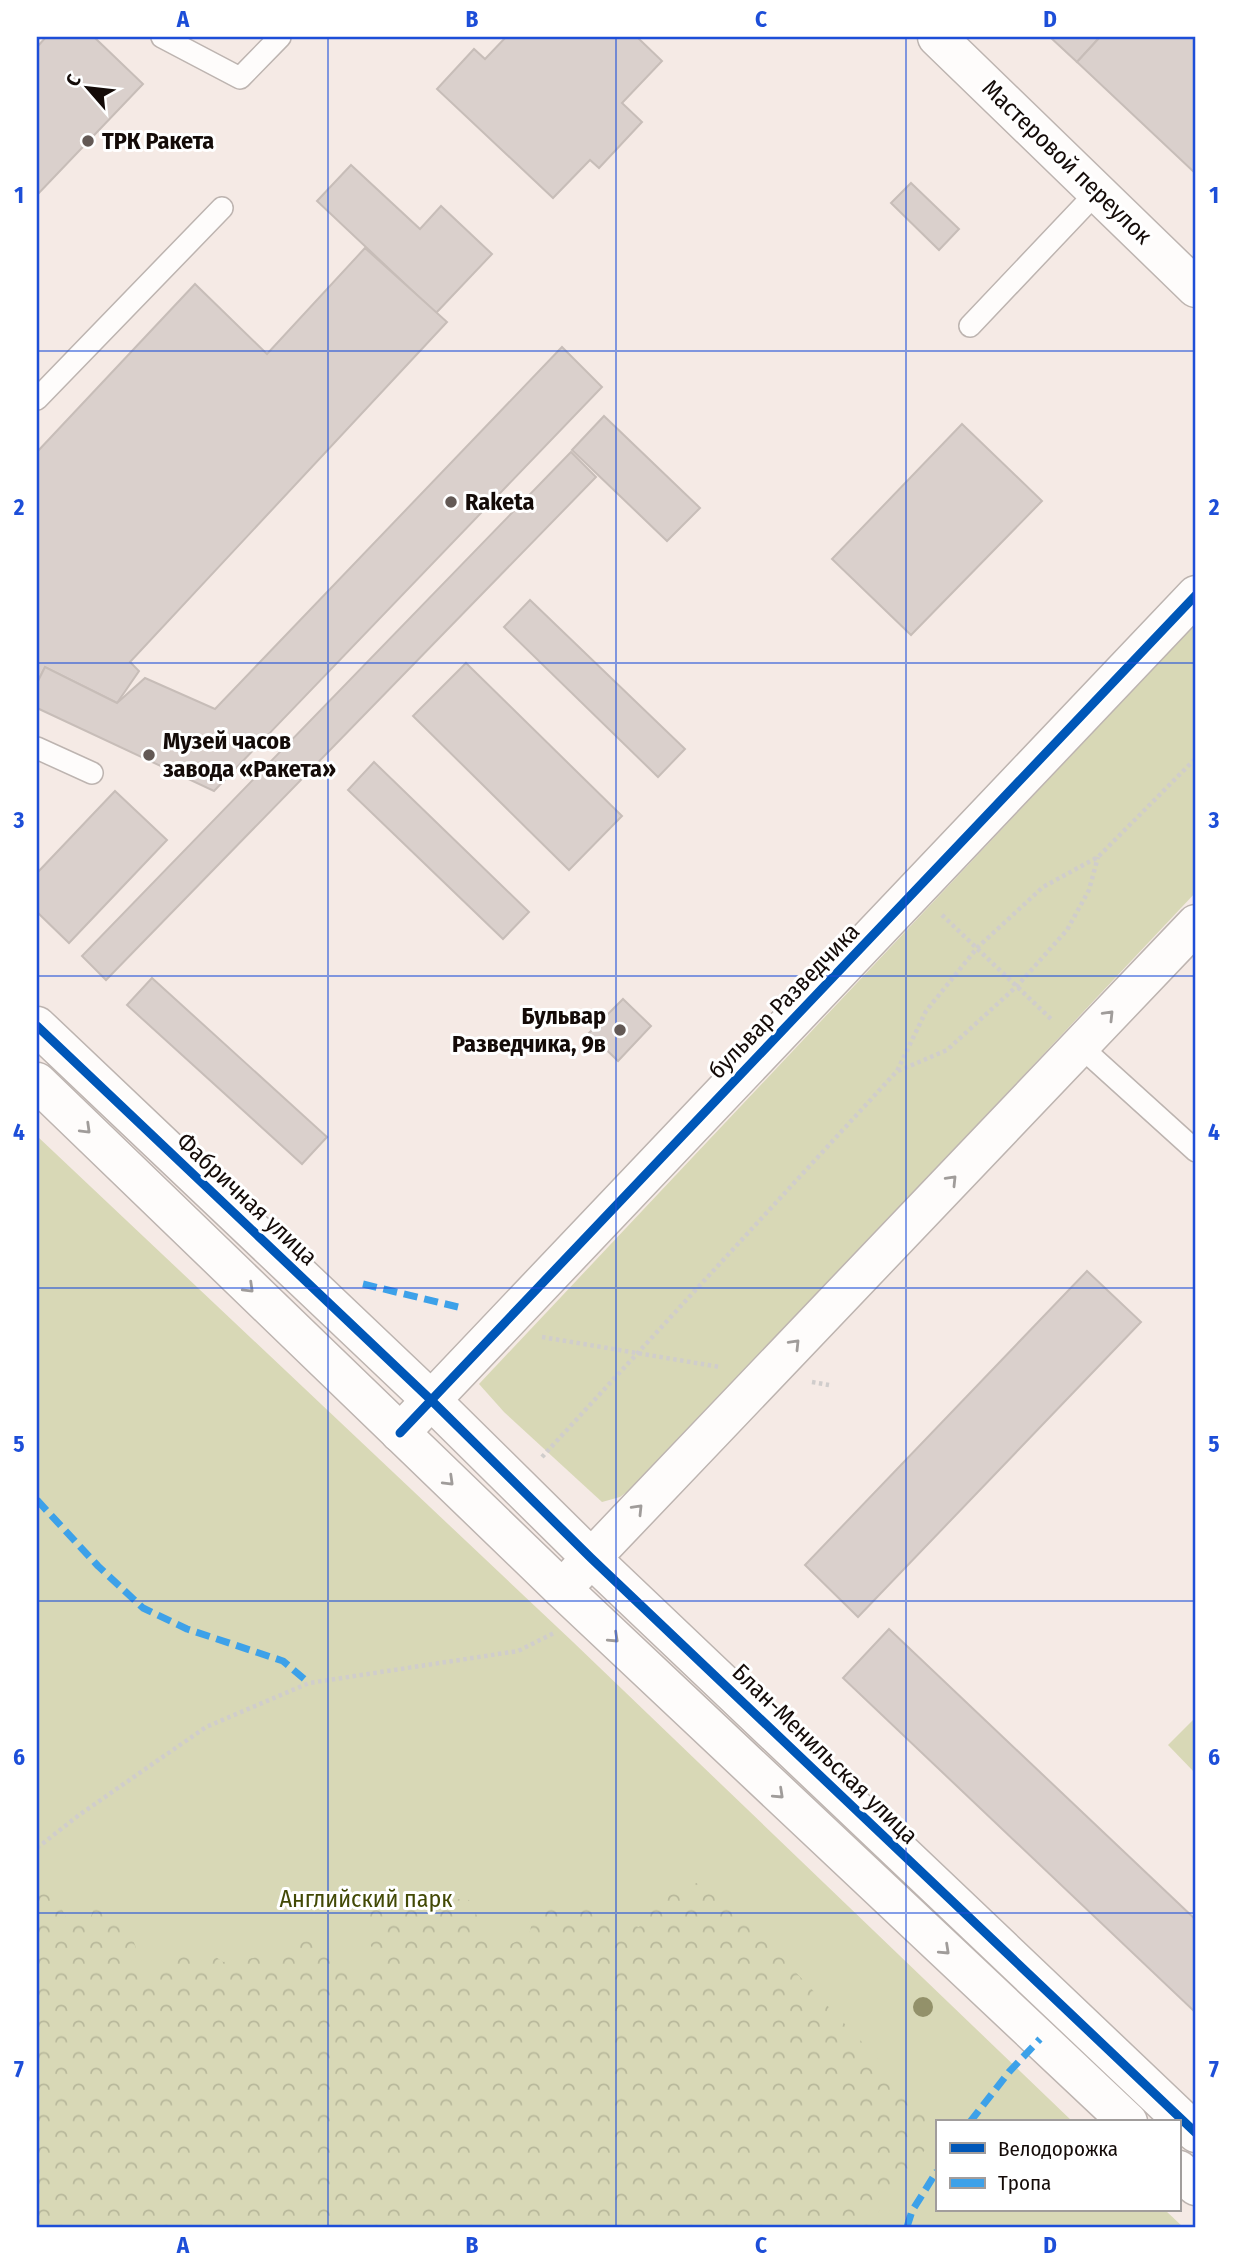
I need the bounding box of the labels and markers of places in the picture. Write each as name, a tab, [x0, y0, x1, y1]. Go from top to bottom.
place label: ТРК Ракета	[102, 127, 214, 155]
marker: ТРК Ракета	[80, 133, 96, 149]
place label: Raketa	[465, 488, 534, 516]
marker: Raketa	[443, 494, 459, 510]
place label: Музей часов завода «Ракета»	[163, 727, 336, 783]
marker: Музей часов завода «Ракета»	[141, 747, 157, 763]
place label: Бульвар Разведчика, 9в	[452, 1002, 606, 1058]
marker: Бульвар Разведчика, 9в	[612, 1022, 628, 1038]

